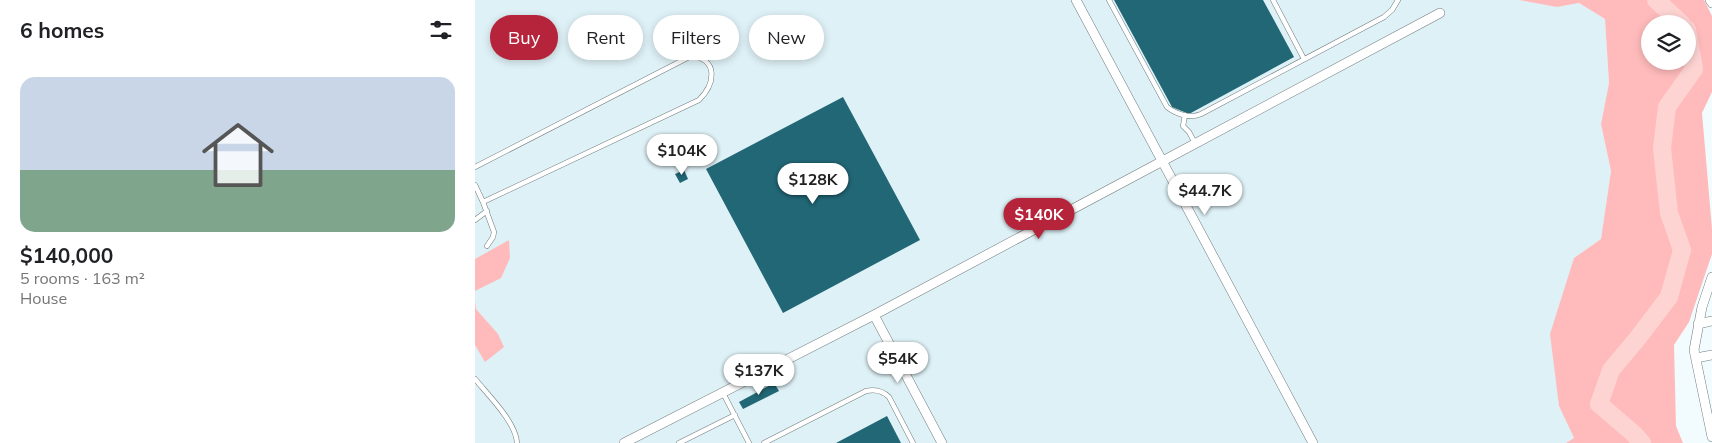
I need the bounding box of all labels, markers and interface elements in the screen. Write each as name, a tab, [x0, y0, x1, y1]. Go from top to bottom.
chip: Buy	[490, 15, 558, 60]
chip: Rent	[568, 15, 643, 60]
chip: Filters	[653, 15, 739, 60]
chip: New	[749, 15, 824, 60]
map controls	[1641, 15, 1696, 70]
button: layers	[1641, 15, 1696, 70]
icon: filters	[427, 16, 455, 44]
text: 6 homes	[20, 17, 104, 43]
icon: home	[193, 110, 283, 200]
pin: $104K	[647, 134, 717, 176]
text: $104K	[657, 140, 707, 160]
pin: $128K	[778, 162, 848, 205]
text: $128K	[788, 169, 838, 189]
pin: $44.7K	[1164, 174, 1246, 216]
text: $44.7K	[1178, 180, 1232, 200]
pin: $140K	[1004, 198, 1074, 240]
text: $140K	[1014, 204, 1064, 224]
text: $140,000	[20, 242, 113, 268]
text: 5 rooms · 163 m²	[20, 268, 145, 288]
text: House	[20, 288, 67, 308]
pin: $54K	[868, 342, 928, 384]
text: $54K	[878, 348, 918, 368]
pin: $137K	[724, 354, 794, 396]
text: $137K	[734, 360, 784, 380]

